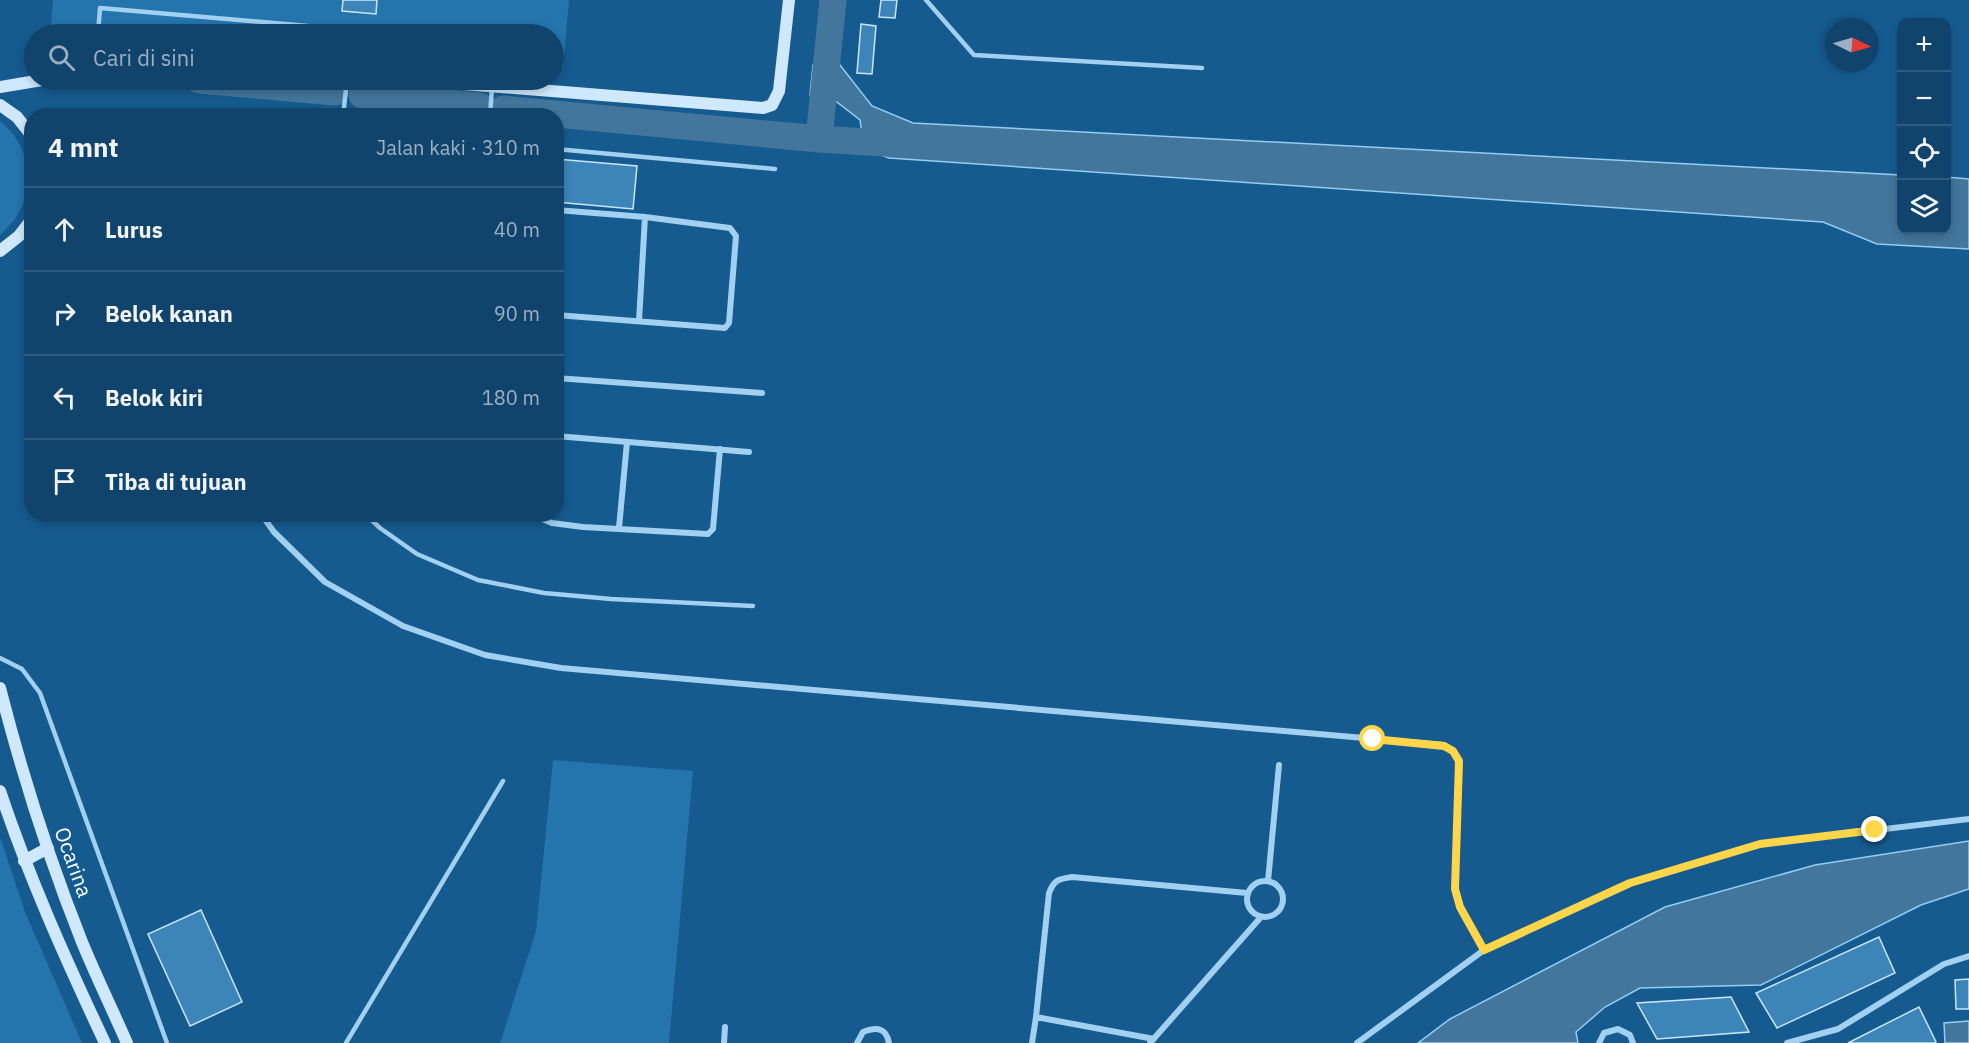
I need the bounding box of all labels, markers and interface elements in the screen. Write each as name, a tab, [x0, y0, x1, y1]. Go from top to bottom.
north arrow	[1825, 18, 1879, 72]
map controls	[1897, 18, 1951, 234]
button: +	[1897, 18, 1951, 72]
search box	[24, 24, 564, 90]
icon: search	[45, 41, 78, 74]
text: Cari di sini	[93, 43, 195, 72]
button: −	[1897, 72, 1951, 126]
button: locate	[1897, 126, 1951, 180]
text: 4 mnt	[48, 130, 118, 164]
text: Jalan kaki · 310 m	[376, 134, 540, 161]
button: layers	[1897, 180, 1951, 234]
icon: ahead	[48, 213, 81, 246]
text: Lurus	[105, 215, 163, 244]
text: 40 m	[494, 216, 540, 243]
icon: right	[48, 297, 81, 330]
text: Belok kanan	[105, 299, 233, 328]
text: 90 m	[494, 300, 540, 327]
icon: left	[48, 381, 81, 414]
text: Belok kiri	[105, 383, 203, 412]
text: 180 m	[482, 384, 540, 411]
icon: arrive	[48, 465, 81, 498]
text: Tiba di tujuan	[105, 467, 247, 496]
route start	[1359, 725, 1385, 751]
route end	[1861, 816, 1887, 842]
street label: Ocarina	[48, 823, 100, 901]

